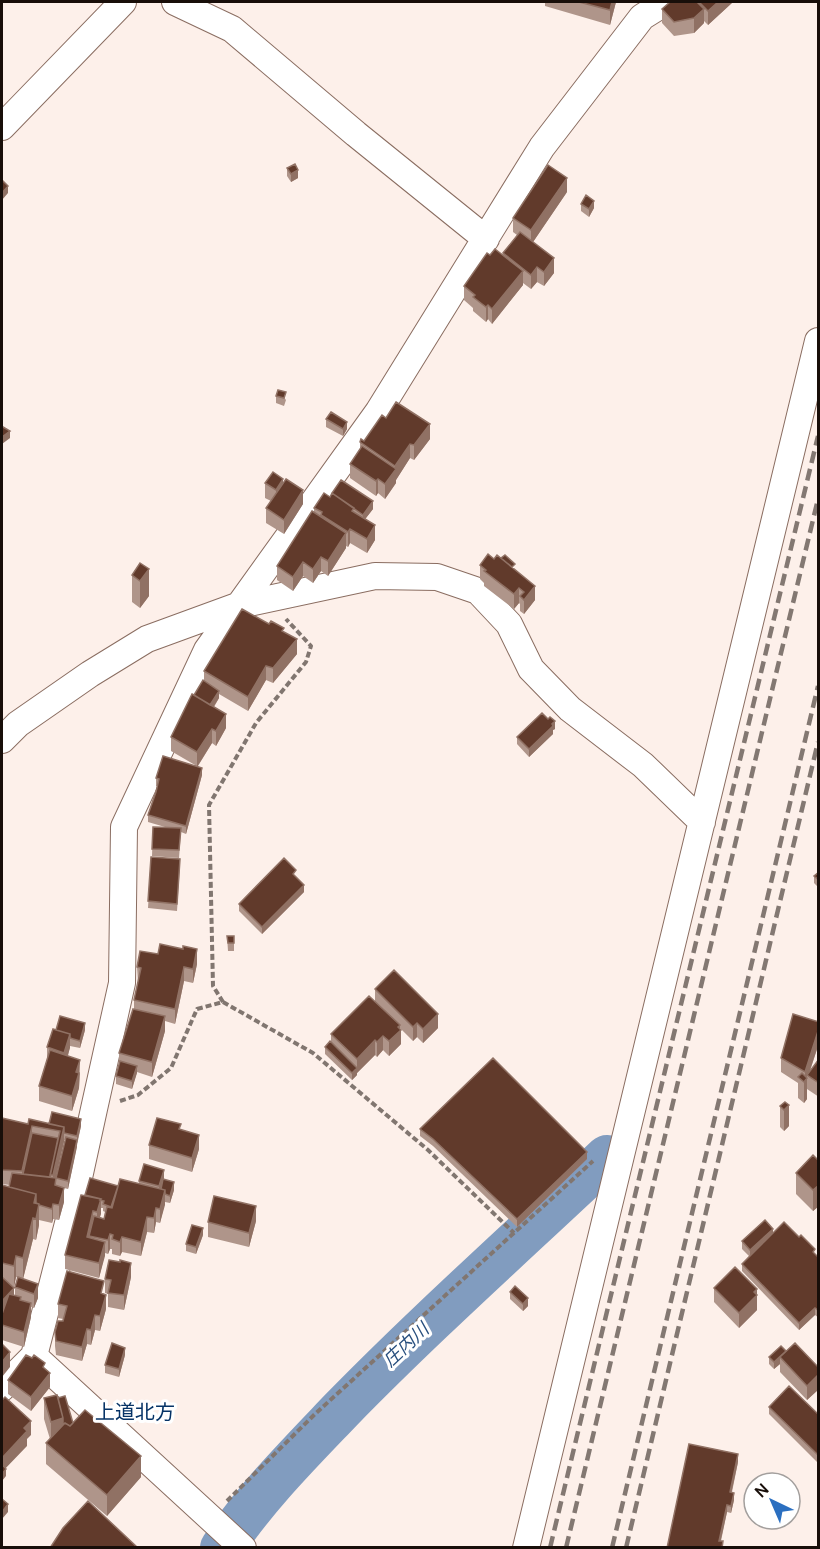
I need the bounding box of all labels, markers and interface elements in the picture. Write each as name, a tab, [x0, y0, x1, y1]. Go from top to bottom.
water label: 庄内川	[377, 1316, 435, 1371]
district label: 上道北方	[95, 1398, 175, 1425]
north arrow	[742, 1471, 802, 1531]
text: N	[750, 1478, 773, 1502]

